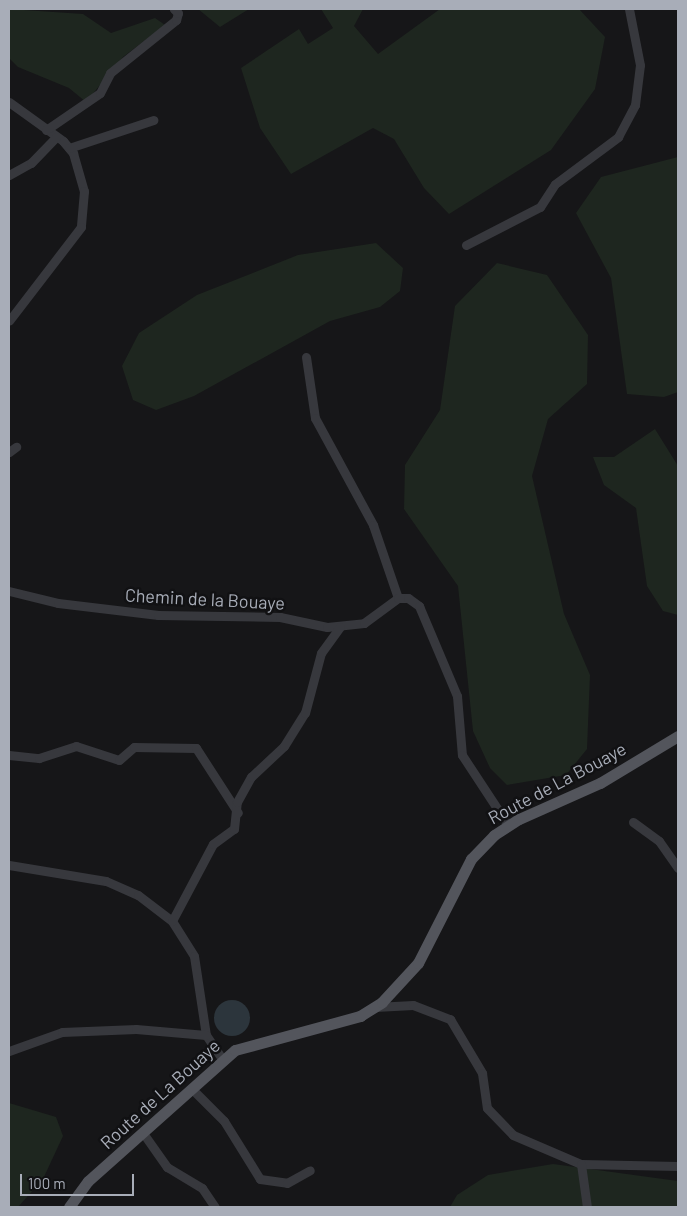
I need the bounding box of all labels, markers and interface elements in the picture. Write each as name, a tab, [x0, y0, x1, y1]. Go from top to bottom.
street label: Chemin de la Bouaye	[124, 584, 286, 614]
street label: Route de La Bouaye	[484, 737, 630, 829]
street label: Route de La Bouaye	[96, 1035, 224, 1153]
scale bar	[22, 1164, 136, 1196]
text: 100 m	[28, 1174, 66, 1192]

